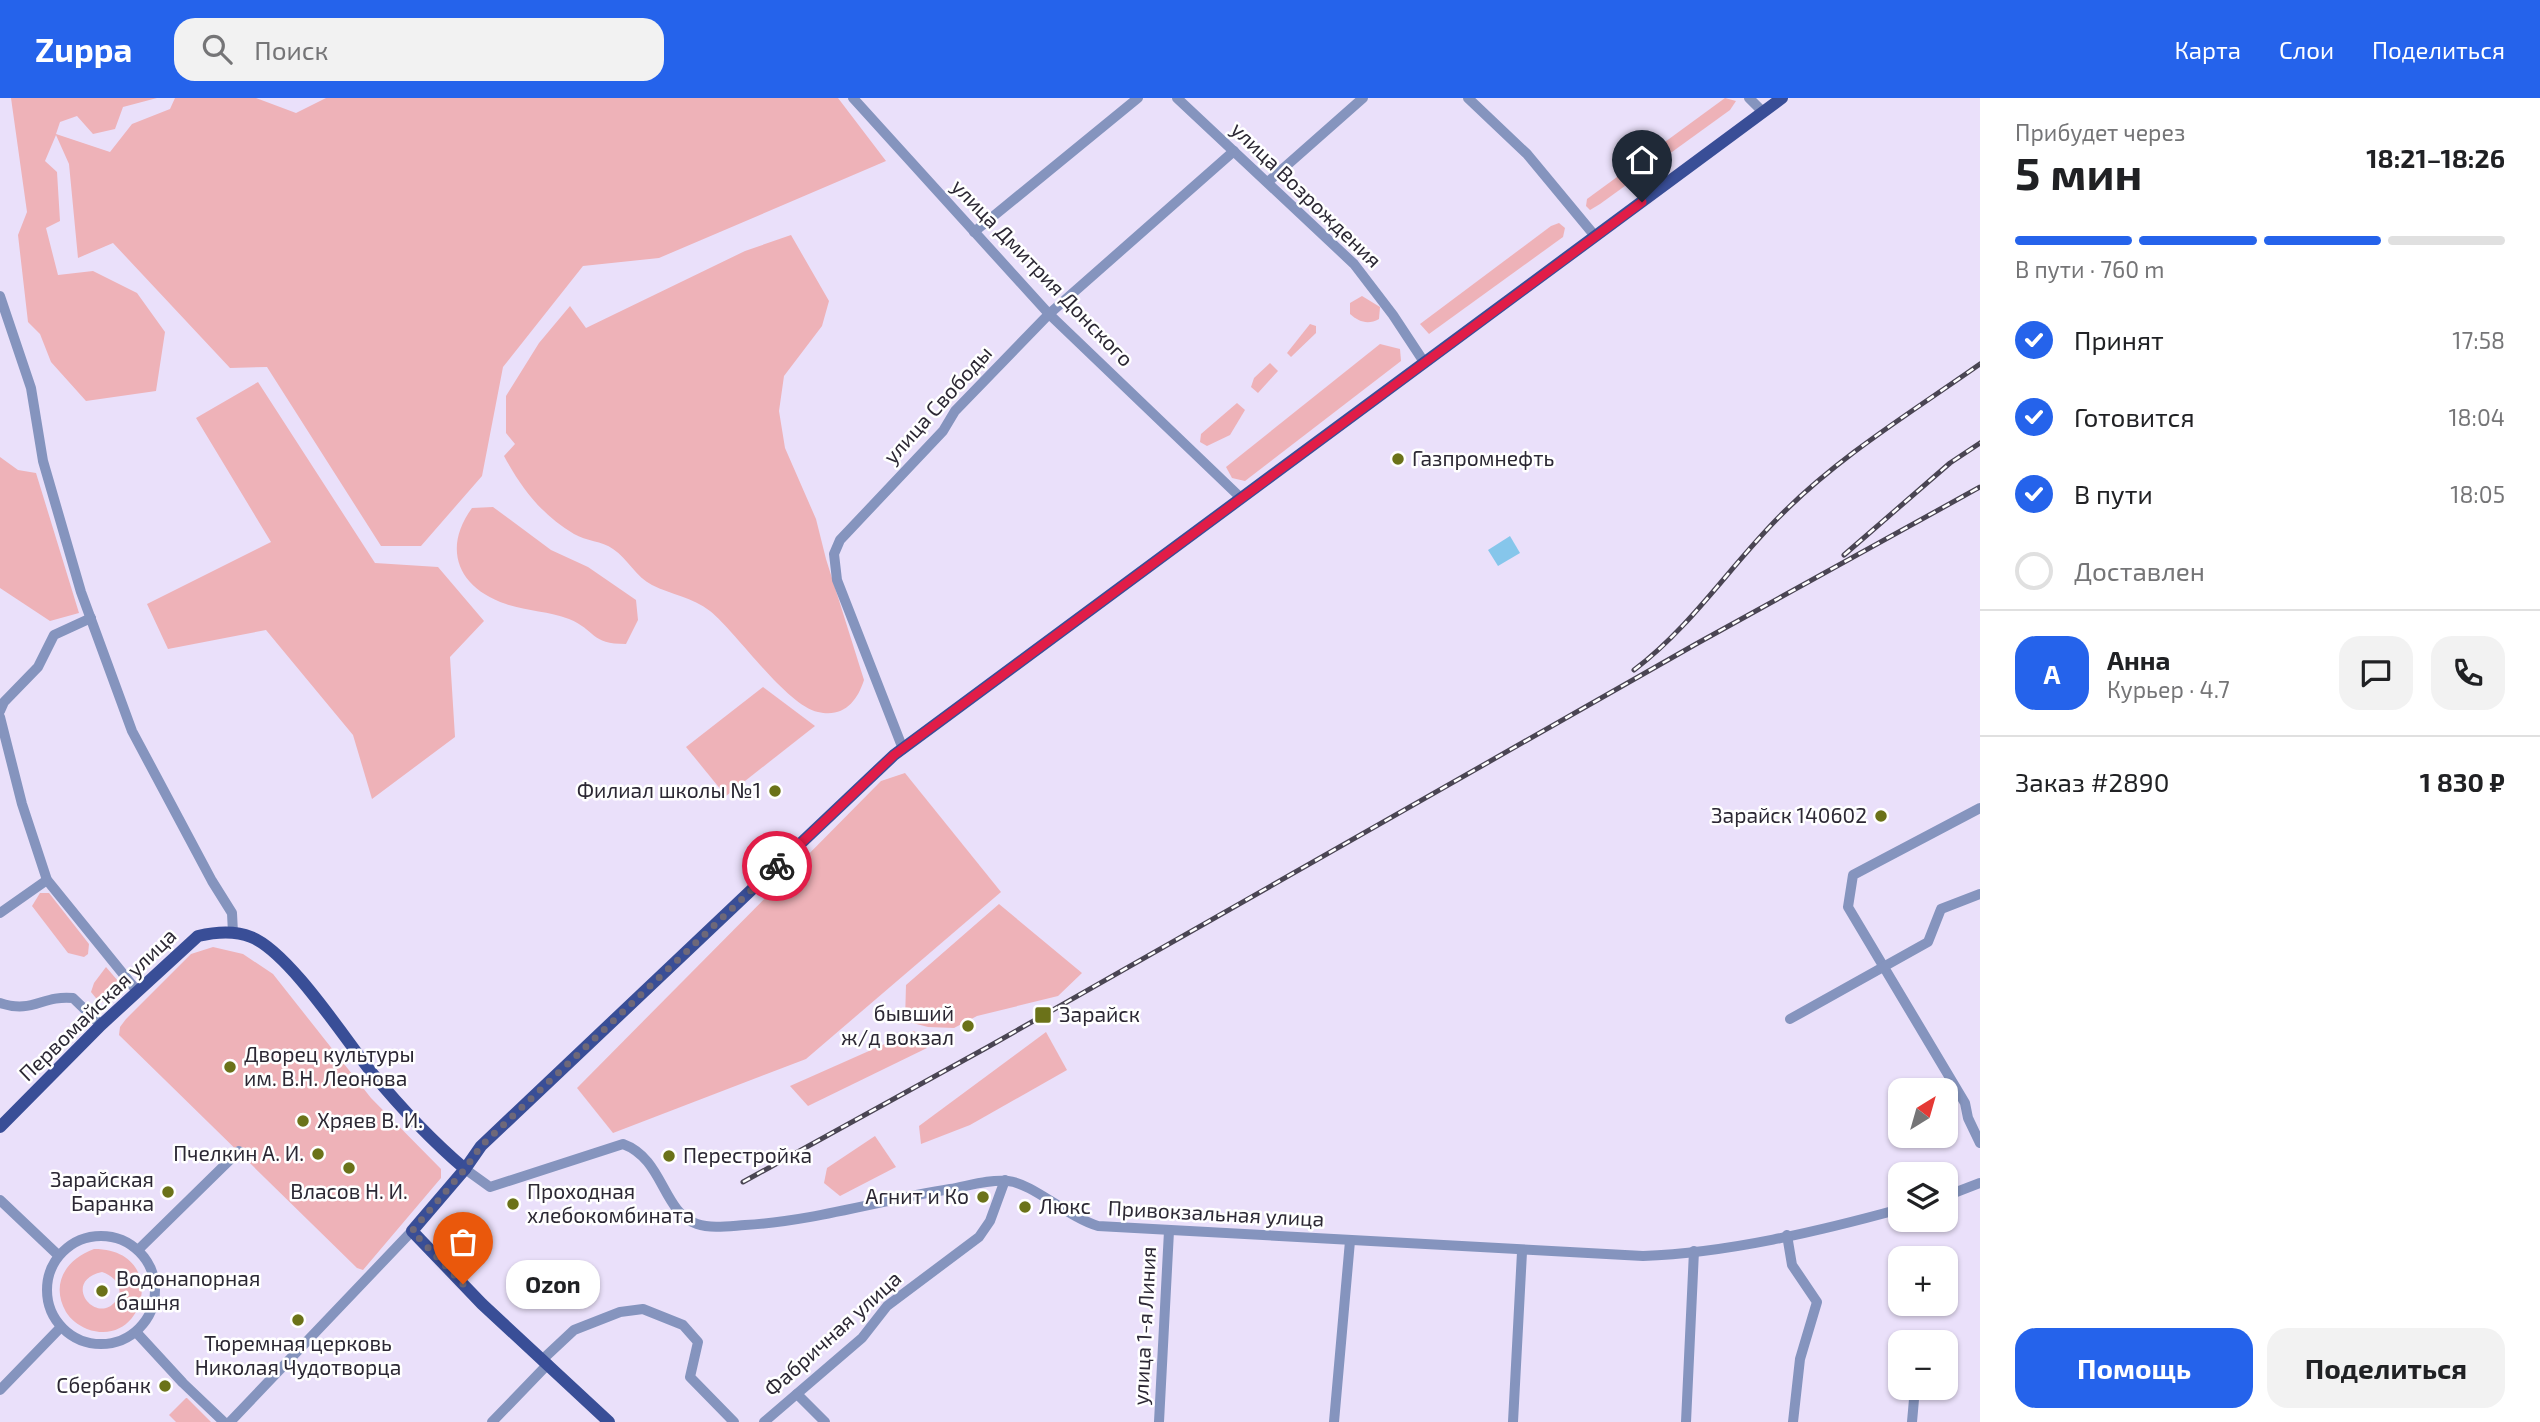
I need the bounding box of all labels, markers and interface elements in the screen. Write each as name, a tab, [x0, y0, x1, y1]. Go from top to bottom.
search box	[174, 18, 664, 81]
text: Zuppa	[35, 29, 132, 69]
icon: search	[198, 30, 236, 68]
text: Поиск	[254, 34, 329, 65]
text: Карта	[2174, 35, 2241, 64]
text: Слои	[2279, 35, 2334, 64]
text: Поделиться	[2372, 35, 2505, 64]
street label: улица Возрождения	[1226, 116, 1387, 273]
text: Прибудет через	[2015, 118, 2185, 146]
pin	[1612, 130, 1672, 202]
icon: home	[1623, 141, 1661, 179]
text: 18:21–18:26	[2366, 142, 2505, 173]
text: 5 мин	[2015, 144, 2142, 199]
street label: улица Дмитрия Донского	[946, 173, 1139, 371]
text: В пути · 760 m	[2015, 255, 2164, 283]
icon: check	[2015, 321, 2053, 359]
text: Принят	[2074, 324, 2164, 355]
text: 17:58	[2452, 326, 2505, 354]
street label: улица Свободы	[877, 340, 997, 469]
icon: check	[2015, 398, 2053, 436]
text: Готовится	[2074, 401, 2195, 432]
text: 18:04	[2448, 403, 2505, 431]
place label: Газпромнефть	[1412, 445, 1554, 470]
marker: Газпромнефть	[1390, 451, 1406, 467]
icon: check	[2015, 475, 2053, 513]
text: В пути	[2074, 478, 2153, 509]
text: 18:05	[2450, 480, 2505, 508]
text: Доставлен	[2074, 555, 2205, 586]
button: chat	[2339, 636, 2413, 710]
button: phone	[2431, 636, 2505, 710]
text: Анна	[2107, 644, 2170, 675]
text: А	[2044, 658, 2060, 689]
text: Курьер · 4.7	[2107, 675, 2230, 703]
text: Заказ #2890	[2015, 766, 2169, 797]
text: 1 830 ₽	[2420, 766, 2505, 797]
place label: Филиал школы №1	[577, 777, 761, 802]
marker: Филиал школы №1	[767, 783, 783, 799]
place label: Зарайск 140602	[1711, 802, 1867, 827]
marker: Зарайск 140602	[1873, 808, 1889, 824]
courier	[742, 831, 812, 901]
icon: bike	[758, 847, 796, 885]
street label: Первомайская улица	[13, 922, 181, 1086]
place label: бывший ж/д вокзал	[841, 1000, 954, 1049]
place label: Зарайск	[1059, 1001, 1140, 1026]
marker: Зарайск	[1033, 1005, 1053, 1025]
marker: бывший ж/д вокзал	[960, 1018, 976, 1034]
place label: Дворец культуры им. В.Н. Леонова	[244, 1041, 415, 1090]
marker: Дворец культуры им. В.Н. Леонова	[222, 1059, 238, 1075]
north arrow	[1888, 1078, 1958, 1148]
map controls	[1888, 1078, 1958, 1400]
place label: Хряев В. И.	[317, 1107, 423, 1132]
marker: Хряев В. И.	[295, 1113, 311, 1129]
place label: Пчелкин А. И.	[173, 1140, 304, 1165]
place label: Перестройка	[683, 1142, 812, 1167]
marker: Пчелкин А. И.	[310, 1146, 326, 1162]
marker: Перестройка	[661, 1148, 677, 1164]
marker: Власов Н. И.	[341, 1160, 357, 1176]
button: layers	[1888, 1162, 1958, 1232]
place label: Зарайская Баранка	[50, 1166, 154, 1215]
place label: Власов Н. И.	[290, 1178, 408, 1203]
place label: Проходная хлебокомбината	[527, 1178, 694, 1227]
place label: Агнит и Ко	[865, 1183, 969, 1208]
marker: Зарайская Баранка	[160, 1184, 176, 1200]
marker: Агнит и Ко	[975, 1189, 991, 1205]
place label: Люкс	[1039, 1193, 1091, 1218]
street label: Привокзальная улица	[1107, 1194, 1325, 1232]
marker: Проходная хлебокомбината	[505, 1196, 521, 1212]
marker: Люкс	[1017, 1199, 1033, 1215]
pin	[433, 1212, 493, 1284]
icon: bag	[444, 1223, 482, 1261]
street label: улица 1-я Линия	[1127, 1246, 1161, 1406]
button: +	[1888, 1246, 1958, 1316]
callout: Ozon	[505, 1260, 600, 1308]
place label: Водонапорная башня	[116, 1265, 260, 1314]
street label: Фабричная улица	[759, 1265, 906, 1402]
text: Ozon	[525, 1270, 581, 1298]
marker: Водонапорная башня	[94, 1283, 110, 1299]
marker: Тюремная церковь Николая Чудотворца	[290, 1312, 306, 1328]
button: Помощь	[2015, 1328, 2253, 1408]
button: Поделиться	[2267, 1328, 2505, 1408]
place label: Тюремная церковь Николая Чудотворца	[195, 1330, 401, 1380]
button: −	[1888, 1330, 1958, 1400]
place label: Сбербанк	[56, 1372, 151, 1397]
marker: Сбербанк	[157, 1378, 173, 1394]

